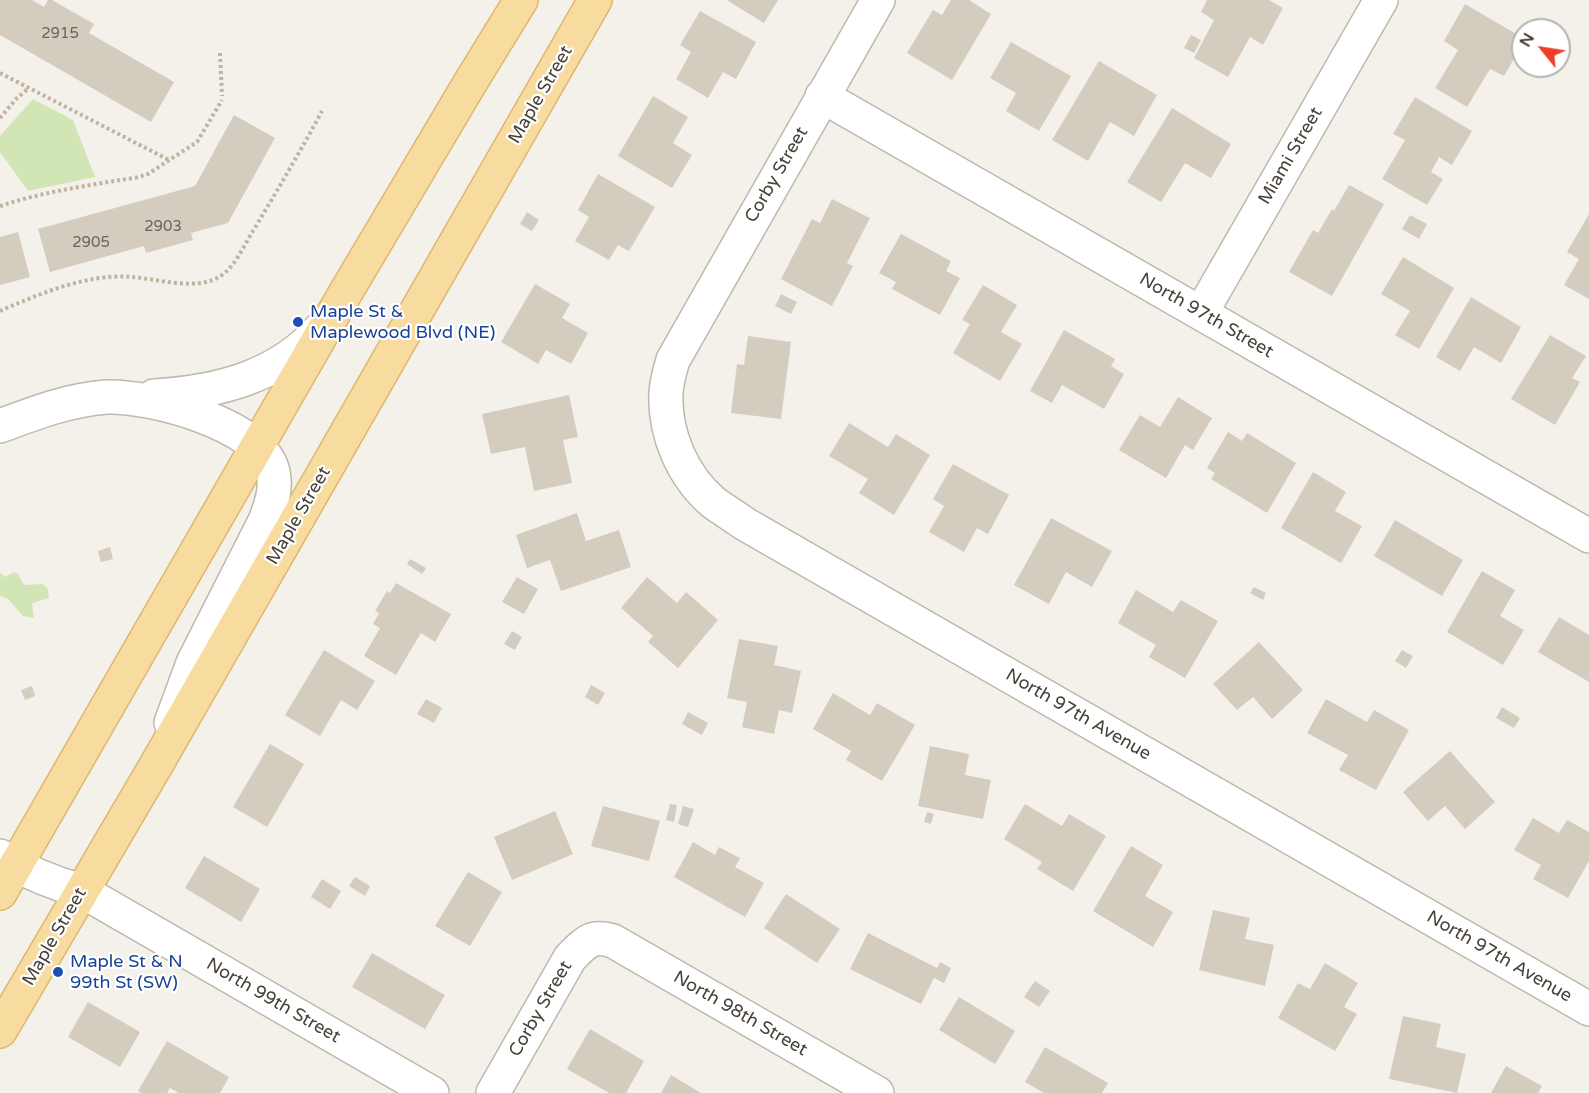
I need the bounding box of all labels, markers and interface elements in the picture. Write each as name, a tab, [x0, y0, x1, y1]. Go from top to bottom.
north arrow	[1511, 18, 1571, 78]
house number: 2915	[41, 25, 79, 43]
text: N	[1515, 29, 1539, 51]
street label: Maple Street	[504, 42, 578, 148]
street label: Miami Street	[1254, 103, 1328, 209]
street label: Corby Street	[741, 123, 813, 227]
house number: 2903	[144, 218, 182, 236]
house number: 2905	[72, 234, 110, 252]
street label: North 97th Street	[1135, 269, 1277, 363]
place label: Maple St & Maplewood Blvd (NE)	[310, 301, 495, 344]
marker: Maple St & Maplewood Blvd (NE)	[291, 315, 305, 329]
street label: Maple Street	[262, 463, 336, 569]
street label: North 97th Avenue	[1002, 665, 1154, 765]
street label: Maple Street	[18, 884, 92, 990]
street label: North 97th Avenue	[1423, 907, 1575, 1007]
place label: Maple St & N 99th St (SW)	[70, 951, 183, 994]
street label: North 99th Street	[202, 954, 344, 1048]
street label: Corby Street	[505, 957, 577, 1061]
marker: Maple St & N 99th St (SW)	[51, 965, 65, 979]
street label: North 98th Street	[669, 967, 811, 1061]

